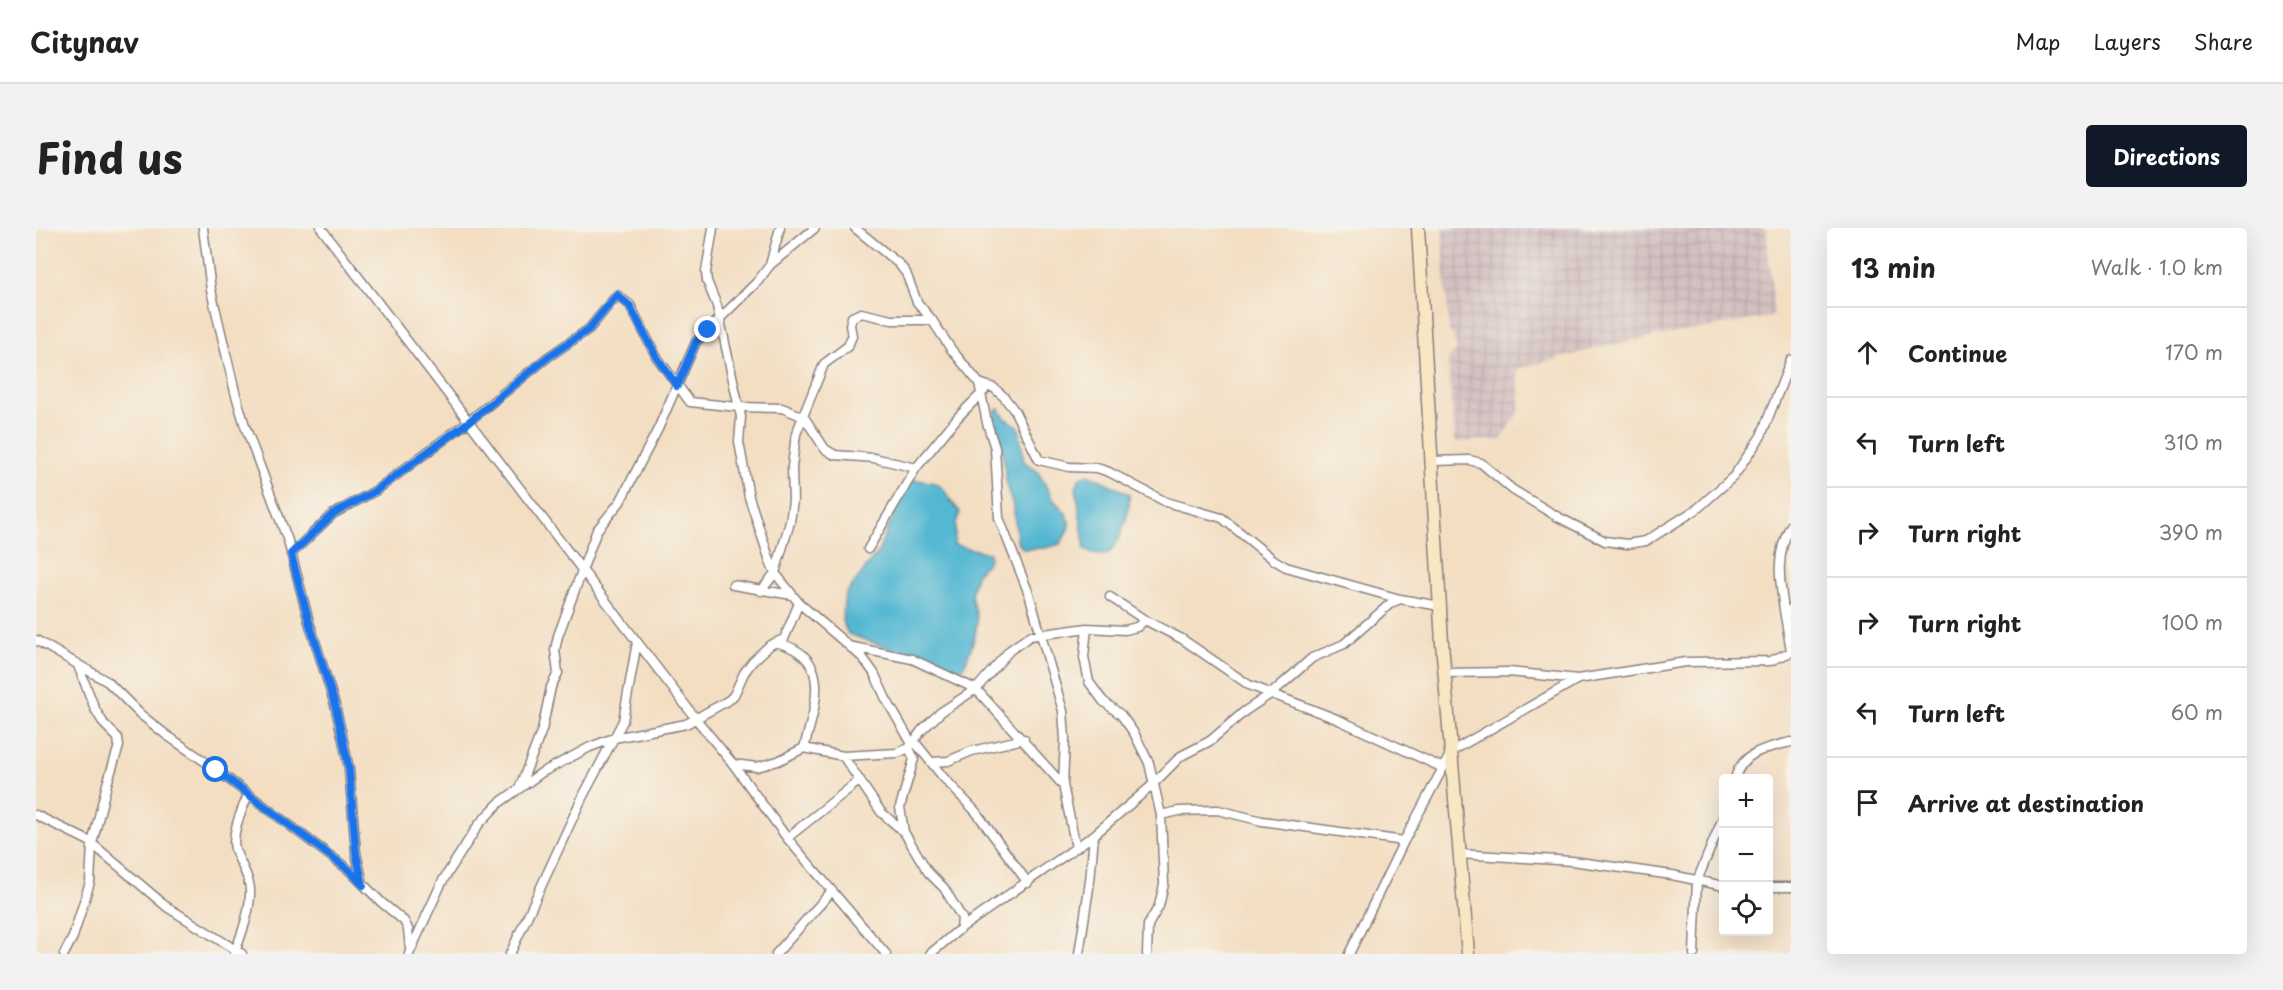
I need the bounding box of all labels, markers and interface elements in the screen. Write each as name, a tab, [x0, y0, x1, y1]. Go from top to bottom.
text: Citynav	[30, 20, 139, 63]
text: Map	[2016, 25, 2060, 57]
text: Layers	[2093, 25, 2161, 57]
text: Share	[2194, 25, 2253, 57]
text: Find us	[36, 125, 183, 188]
button: Directions	[2086, 125, 2247, 187]
text: 13 min	[1851, 248, 1936, 287]
text: Walk · 1.0 km	[2091, 252, 2223, 282]
route end	[694, 316, 720, 342]
icon: ahead	[1851, 336, 1884, 369]
text: Continue	[1908, 336, 2007, 369]
text: 170 m	[2165, 337, 2223, 367]
icon: left	[1851, 426, 1884, 459]
text: Turn left	[1908, 426, 2005, 459]
text: 310 m	[2163, 427, 2223, 457]
icon: right	[1851, 516, 1884, 549]
text: Turn right	[1908, 516, 2021, 549]
text: 390 m	[2159, 517, 2223, 547]
icon: right	[1851, 606, 1884, 639]
text: Turn right	[1908, 606, 2021, 639]
text: 100 m	[2162, 607, 2223, 637]
icon: left	[1851, 696, 1884, 729]
text: Turn left	[1908, 696, 2005, 729]
text: 60 m	[2171, 697, 2223, 727]
route start	[202, 756, 228, 782]
map controls	[1719, 774, 1773, 936]
button: +	[1719, 774, 1773, 828]
icon: arrive	[1851, 786, 1884, 819]
text: Arrive at destination	[1908, 786, 2144, 819]
button: −	[1719, 828, 1773, 882]
button: locate	[1719, 882, 1773, 936]

